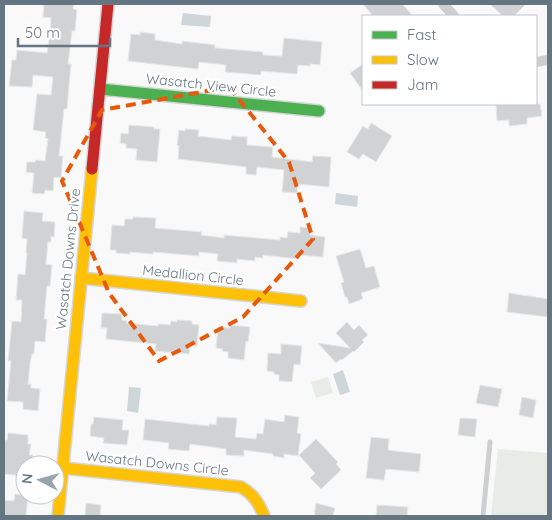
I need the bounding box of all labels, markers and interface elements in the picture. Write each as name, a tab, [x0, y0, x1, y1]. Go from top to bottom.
scale bar	[18, 15, 110, 47]
legend	[362, 15, 537, 105]
text: 50 m	[25, 23, 60, 42]
text: Fast	[407, 25, 436, 44]
text: Slow	[407, 50, 439, 69]
street label: Wasatch View Circle	[145, 69, 277, 101]
text: Jam	[407, 75, 438, 94]
street label: Wasatch Downs Drive	[52, 187, 84, 331]
street label: Medallion Circle	[141, 261, 245, 289]
street label: Wasatch Downs Circle	[85, 447, 230, 479]
north arrow	[15, 455, 65, 505]
text: N	[18, 473, 37, 485]

